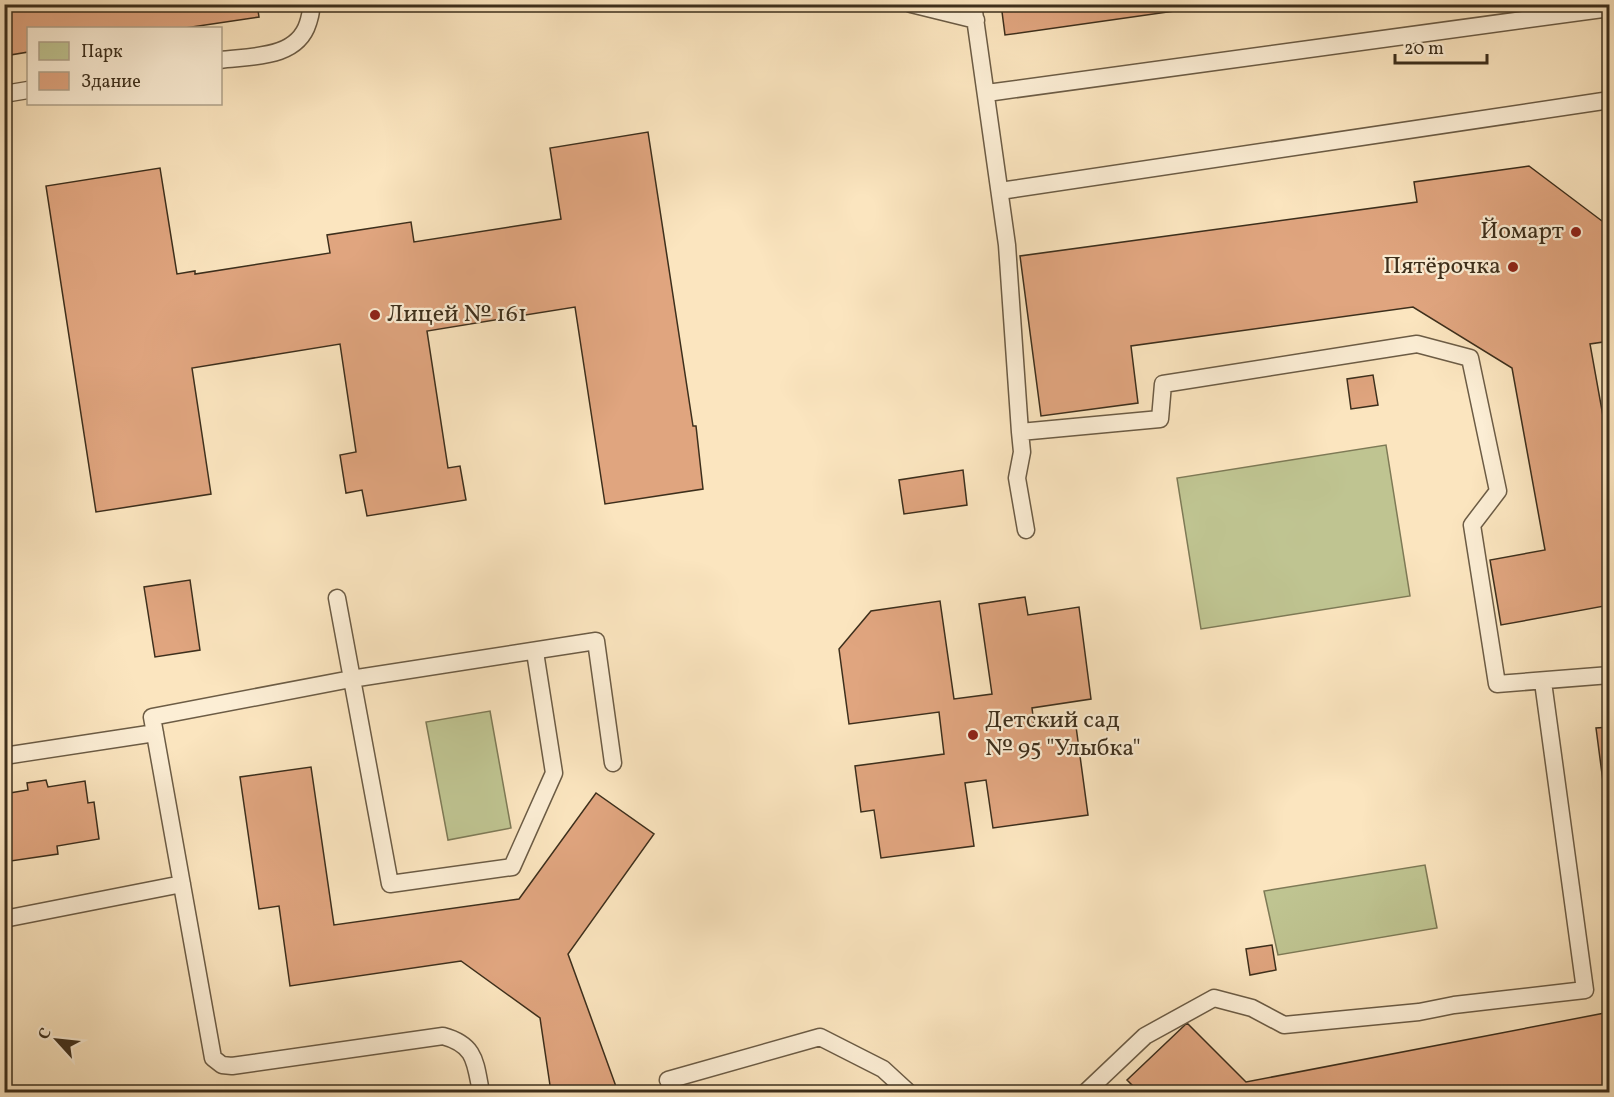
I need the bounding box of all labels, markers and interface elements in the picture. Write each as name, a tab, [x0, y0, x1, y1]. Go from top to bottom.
legend	[27, 27, 222, 105]
scale bar	[1395, 27, 1486, 65]
text: 20 m	[1404, 37, 1444, 62]
text: Парк	[81, 40, 123, 65]
text: Здание	[81, 70, 141, 95]
place label: Йомарт	[1480, 215, 1564, 249]
marker: Йомарт	[1569, 225, 1583, 239]
place label: Пятёрочка	[1383, 250, 1501, 284]
marker: Пятёрочка	[1506, 260, 1520, 274]
place label: Лицей № 161	[387, 298, 527, 332]
marker: Лицей № 161	[368, 308, 382, 322]
place label: Детский сад № 95 "Улыбка"	[985, 704, 1141, 766]
marker: Детский сад № 95 "Улыбка"	[966, 728, 980, 742]
north arrow	[27, 1010, 87, 1070]
text: С	[33, 1025, 58, 1044]

